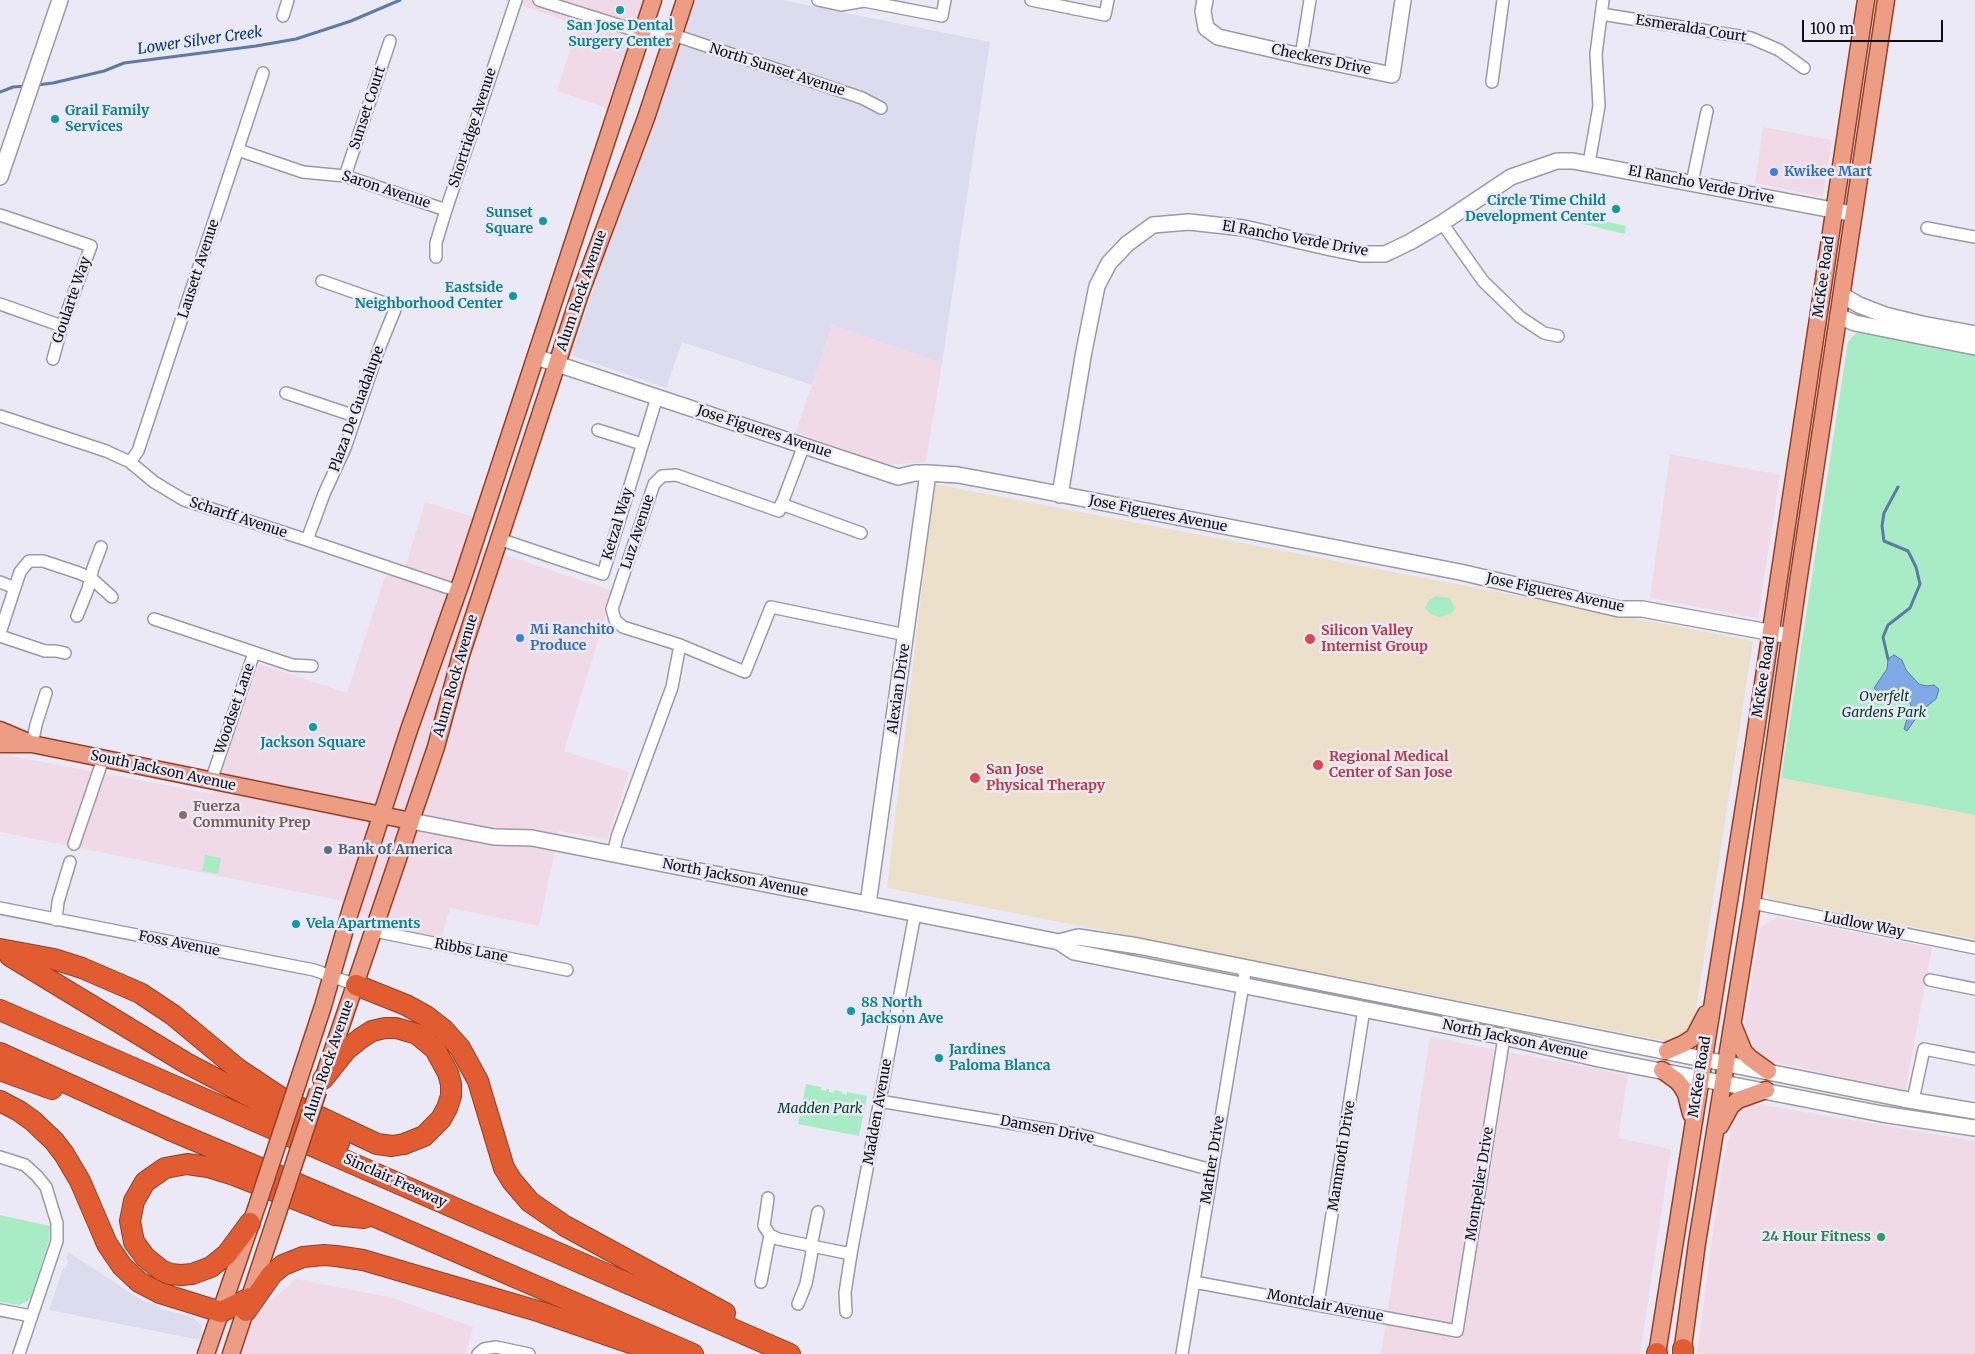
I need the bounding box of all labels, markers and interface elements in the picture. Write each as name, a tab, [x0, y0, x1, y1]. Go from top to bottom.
marker: San Jose Dental Surgery Center	[614, 4, 626, 16]
scale bar	[1805, 10, 1946, 42]
street label: Esmeralda Court	[1634, 12, 1748, 46]
place label: San Jose Dental Surgery Center	[567, 18, 673, 50]
text: 100 m	[1810, 19, 1854, 38]
water label: Lower Silver Creek	[137, 23, 263, 59]
street label: North Sunset Avenue	[707, 40, 847, 100]
street label: Checkers Drive	[1270, 41, 1372, 79]
street label: Sunset Court	[347, 64, 389, 152]
street label: Shortridge Avenue	[446, 66, 500, 190]
place label: Grail Family Services	[65, 103, 149, 136]
marker: Grail Family Services	[49, 113, 61, 125]
street label: El Rancho Verde Drive	[1627, 163, 1775, 207]
place label: Kwikee Mart	[1784, 164, 1872, 180]
marker: Kwikee Mart	[1768, 166, 1780, 178]
street label: Saron Avenue	[340, 168, 432, 212]
place label: Circle Time Child Development Center	[1465, 193, 1606, 226]
marker: Circle Time Child Development Center	[1610, 203, 1622, 215]
place label: Sunset Square	[485, 205, 533, 238]
marker: Sunset Square	[537, 215, 549, 227]
street label: Lausett Avenue	[175, 217, 223, 321]
street label: El Rancho Verde Drive	[1221, 218, 1369, 260]
street label: Alum Rock Avenue	[553, 228, 611, 354]
street label: McKee Road	[1810, 235, 1838, 319]
street label: Goularte Way	[49, 255, 95, 345]
place label: Eastside Neighborhood Center	[355, 280, 503, 312]
marker: Eastside Neighborhood Center	[507, 290, 519, 302]
street label: Plaza De Guadalupe	[326, 344, 388, 474]
street label: Jose Figueres Avenue	[695, 402, 833, 462]
street label: Ketzal Way	[599, 486, 637, 562]
street label: Jose Figueres Avenue	[1087, 492, 1229, 536]
street label: Luz Avenue	[618, 493, 658, 571]
street label: Scharff Avenue	[187, 494, 289, 542]
street label: Jose Figueres Avenue	[1485, 570, 1625, 616]
street label: Alum Rock Avenue	[430, 613, 482, 739]
place label: Mi Ranchito Produce	[530, 622, 614, 654]
place label: Silicon Valley Internist Group	[1321, 623, 1428, 656]
marker: Mi Ranchito Produce	[514, 632, 526, 644]
marker: Silicon Valley Internist Group	[1303, 632, 1317, 646]
street label: McKee Road	[1749, 635, 1779, 719]
street label: Alexian Drive	[884, 643, 914, 735]
street label: Woodset Lane	[212, 661, 258, 757]
park label: Overfelt Gardens Park	[1842, 689, 1926, 722]
marker: Jackson Square	[307, 721, 319, 733]
place label: Jackson Square	[260, 735, 366, 751]
street label: South Jackson Avenue	[89, 747, 237, 795]
place label: Regional Medical Center of San Jose	[1329, 749, 1452, 782]
marker: Regional Medical Center of San Jose	[1311, 758, 1325, 772]
place label: San Jose Physical Therapy	[986, 762, 1105, 794]
marker: San Jose Physical Therapy	[968, 771, 982, 785]
place label: Fuerza Community Prep	[193, 799, 311, 832]
marker: Fuerza Community Prep	[177, 809, 189, 821]
place label: Bank of America	[338, 842, 453, 858]
marker: Bank of America	[322, 844, 334, 856]
street label: North Jackson Avenue	[661, 856, 809, 900]
street label: Ludlow Way	[1822, 909, 1906, 941]
place label: Vela Apartments	[306, 916, 420, 932]
marker: Vela Apartments	[290, 918, 302, 930]
street label: Foss Avenue	[137, 928, 221, 960]
street label: Ribbs Lane	[433, 936, 509, 966]
place label: 88 North Jackson Ave	[861, 995, 943, 1028]
street label: Alum Rock Avenue	[300, 998, 358, 1124]
marker: 88 North Jackson Ave	[845, 1005, 857, 1017]
street label: North Jackson Avenue	[1441, 1016, 1589, 1064]
street label: McKee Road	[1685, 1035, 1715, 1119]
place label: Jardines Paloma Blanca	[949, 1042, 1050, 1074]
marker: Jardines Paloma Blanca	[933, 1052, 945, 1064]
street label: Madden Avenue	[860, 1058, 896, 1166]
street label: Mammoth Drive	[1325, 1100, 1359, 1212]
park label: Madden Park	[778, 1101, 862, 1117]
street label: Damsen Drive	[999, 1113, 1095, 1147]
street label: Mather Drive	[1198, 1115, 1228, 1205]
street label: Montpelier Drive	[1463, 1126, 1497, 1242]
street label: Sinclair Freeway	[341, 1151, 449, 1211]
place label: 24 Hour Fitness	[1762, 1229, 1871, 1245]
marker: 24 Hour Fitness	[1875, 1231, 1887, 1243]
street label: Montclair Avenue	[1265, 1286, 1385, 1326]

